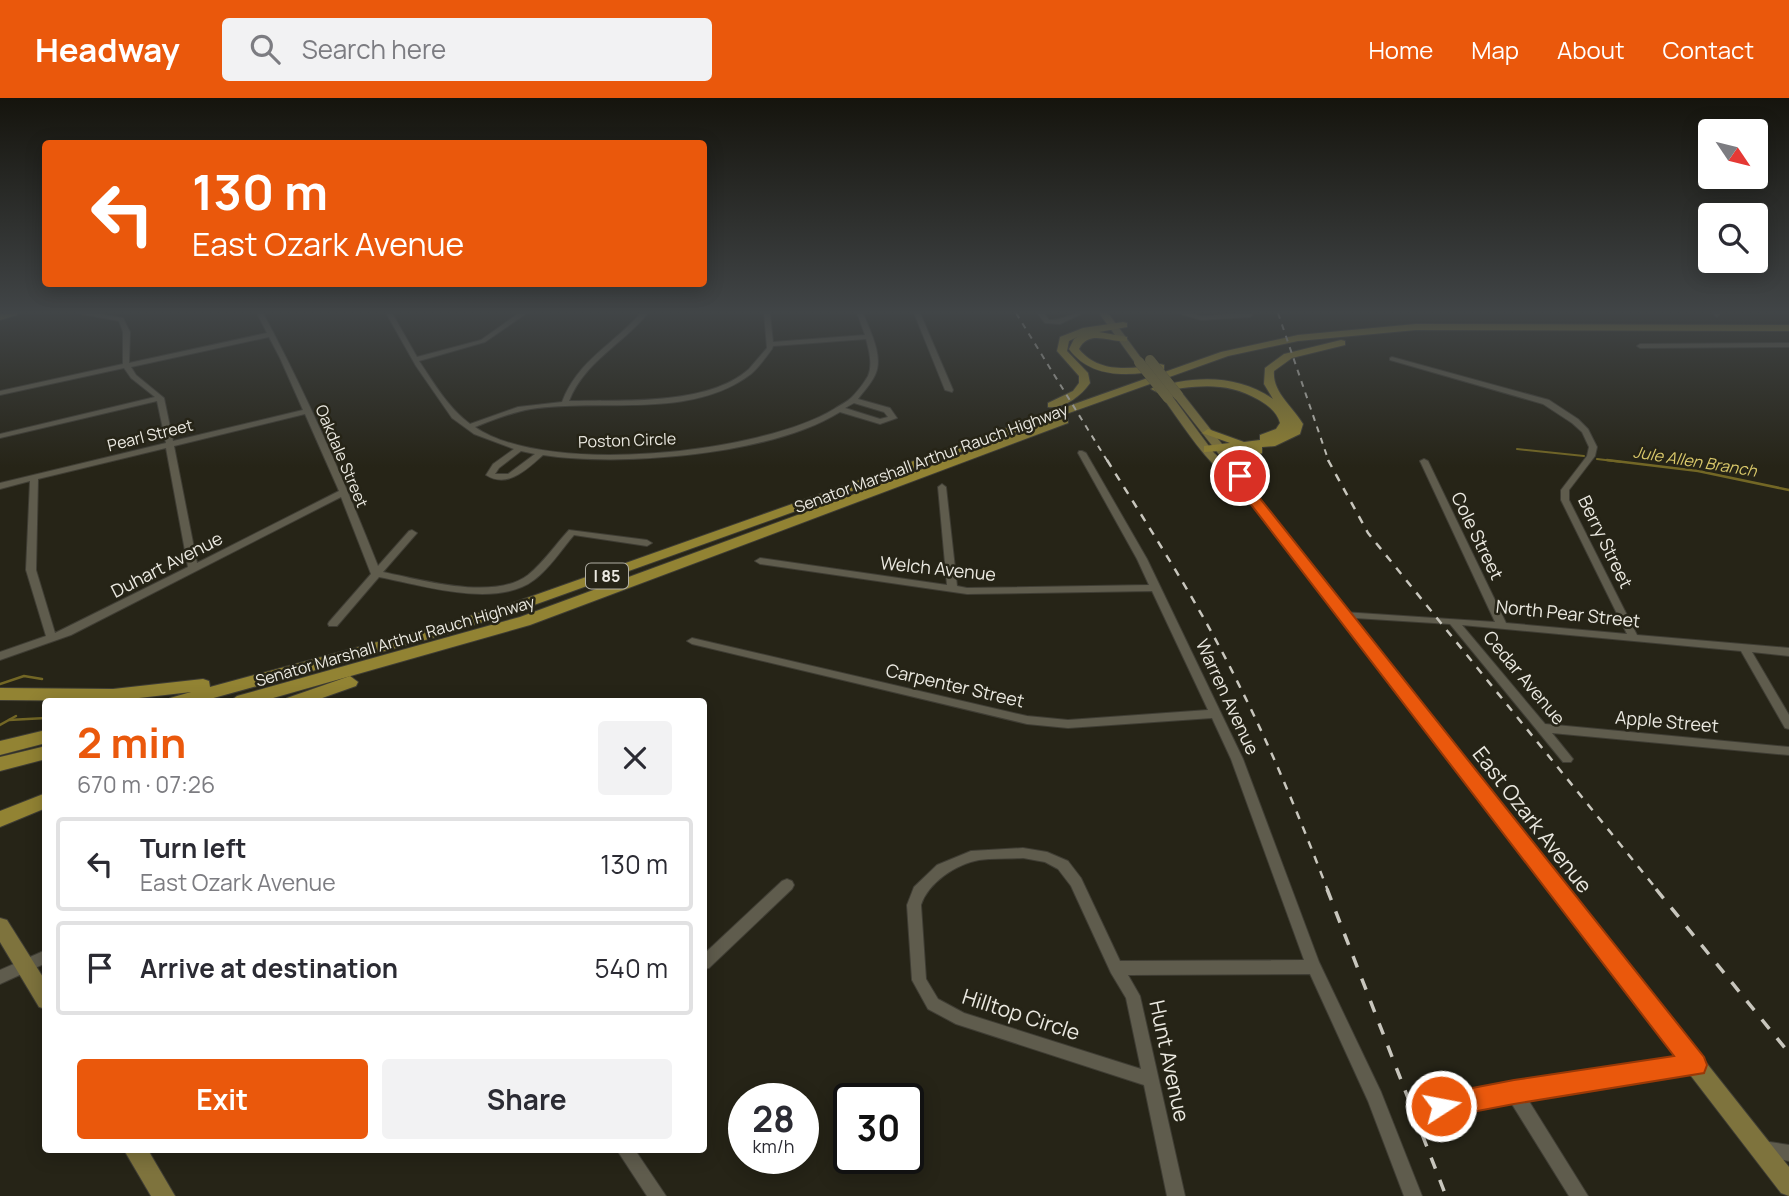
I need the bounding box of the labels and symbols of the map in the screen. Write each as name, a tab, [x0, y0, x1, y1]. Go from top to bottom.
north arrow	[1698, 119, 1768, 189]
street label: Senator Marshall Arthur Rauch Highway	[791, 398, 1071, 518]
street label: Oakdale Street	[310, 401, 374, 511]
street label: Pearl Street	[105, 414, 195, 456]
street label: Poston Circle	[578, 427, 676, 453]
water label: Jule Allen Branch	[1632, 440, 1759, 482]
pin	[1210, 446, 1270, 506]
street label: Cole Street	[1446, 488, 1509, 583]
street label: Berry Street	[1573, 491, 1639, 592]
street label: Duhart Avenue	[107, 526, 227, 603]
street label: Welch Avenue	[879, 550, 997, 586]
road number: I 85	[586, 564, 628, 589]
street label: Senator Marshall Arthur Rauch Highway	[253, 590, 538, 692]
street label: North Pear Street	[1495, 593, 1642, 633]
street label: Cedar Avenue	[1478, 625, 1571, 729]
street label: Warren Avenue	[1191, 635, 1265, 758]
street label: Carpenter Street	[884, 657, 1027, 713]
street label: Apple Street	[1614, 705, 1720, 737]
street label: East Ozark Avenue	[1467, 740, 1599, 898]
street label: Hilltop Circle	[959, 982, 1084, 1046]
street label: Hunt Avenue	[1143, 997, 1197, 1124]
position arrow	[1404, 1069, 1478, 1143]
speed limit sign: 30	[833, 1083, 924, 1174]

